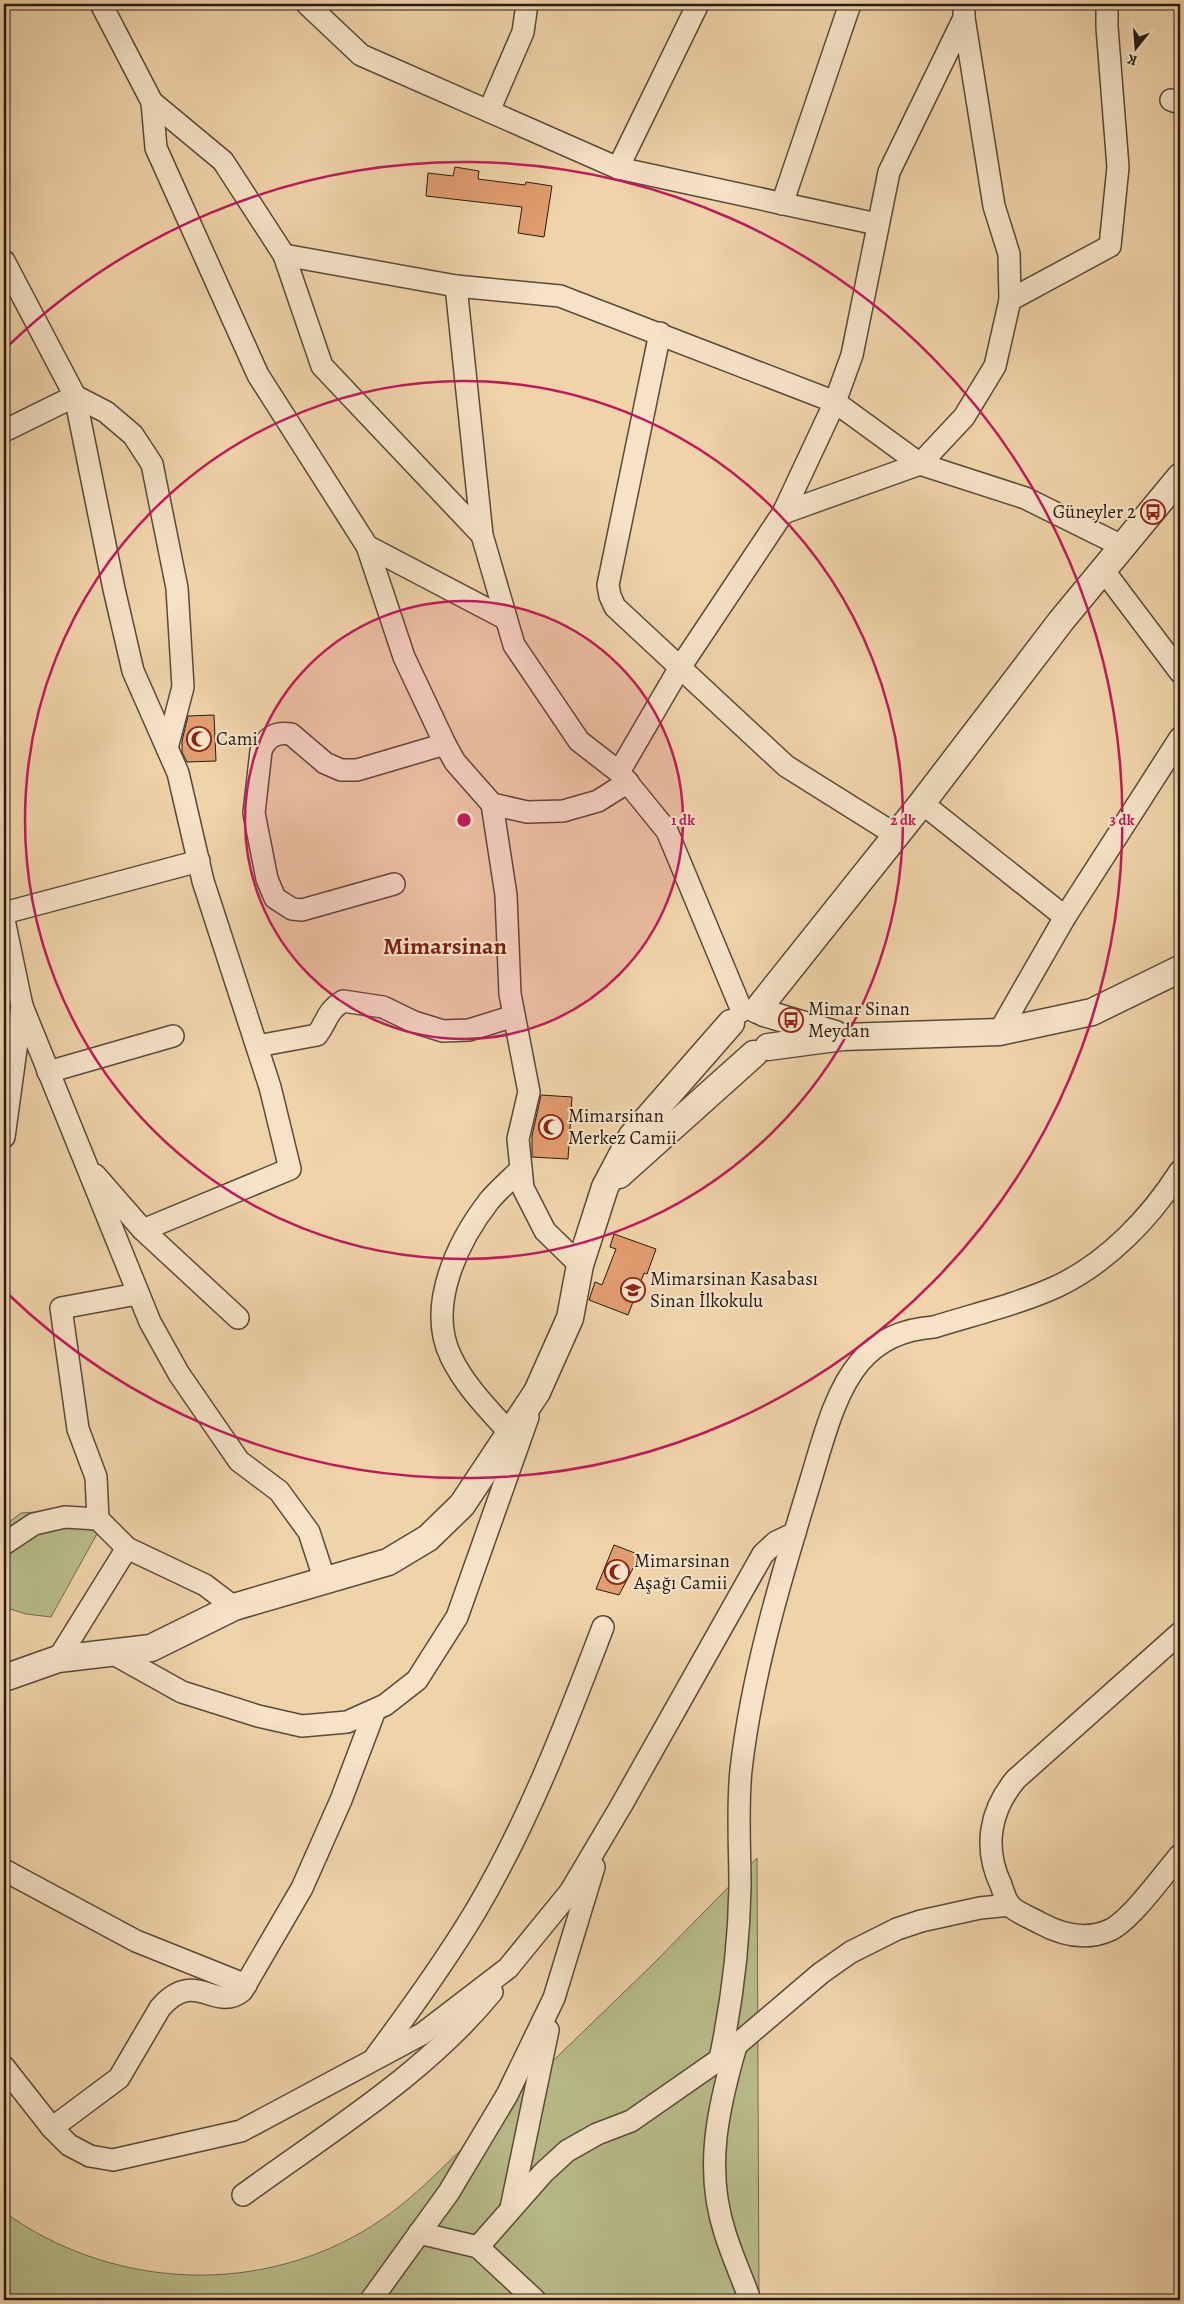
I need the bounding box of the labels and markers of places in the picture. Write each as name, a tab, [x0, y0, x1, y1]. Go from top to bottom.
place label: Güneyler 2	[1053, 499, 1136, 525]
bus stop icon: Güneyler 2	[1140, 499, 1166, 525]
mosque icon: Cami	[186, 726, 212, 752]
place label: Cami	[216, 726, 258, 752]
centre of rings	[455, 811, 473, 829]
place label: Mimar Sinan Meydan	[808, 996, 910, 1044]
bus stop icon: Mimar Sinan Meydan	[778, 1007, 804, 1033]
place label: Mimarsinan Merkez Camii	[568, 1103, 677, 1151]
mosque icon: Mimarsinan Merkez Camii	[538, 1114, 564, 1140]
place label: Mimarsinan Kasabası Sinan İlkokulu	[650, 1266, 818, 1314]
school or university icon: Mimarsinan Kasabası Sinan İlkokulu	[620, 1277, 646, 1303]
place label: Mimarsinan Aşağı Camii	[633, 1548, 730, 1596]
mosque icon: Mimarsinan Aşağı Camii	[604, 1559, 630, 1585]

